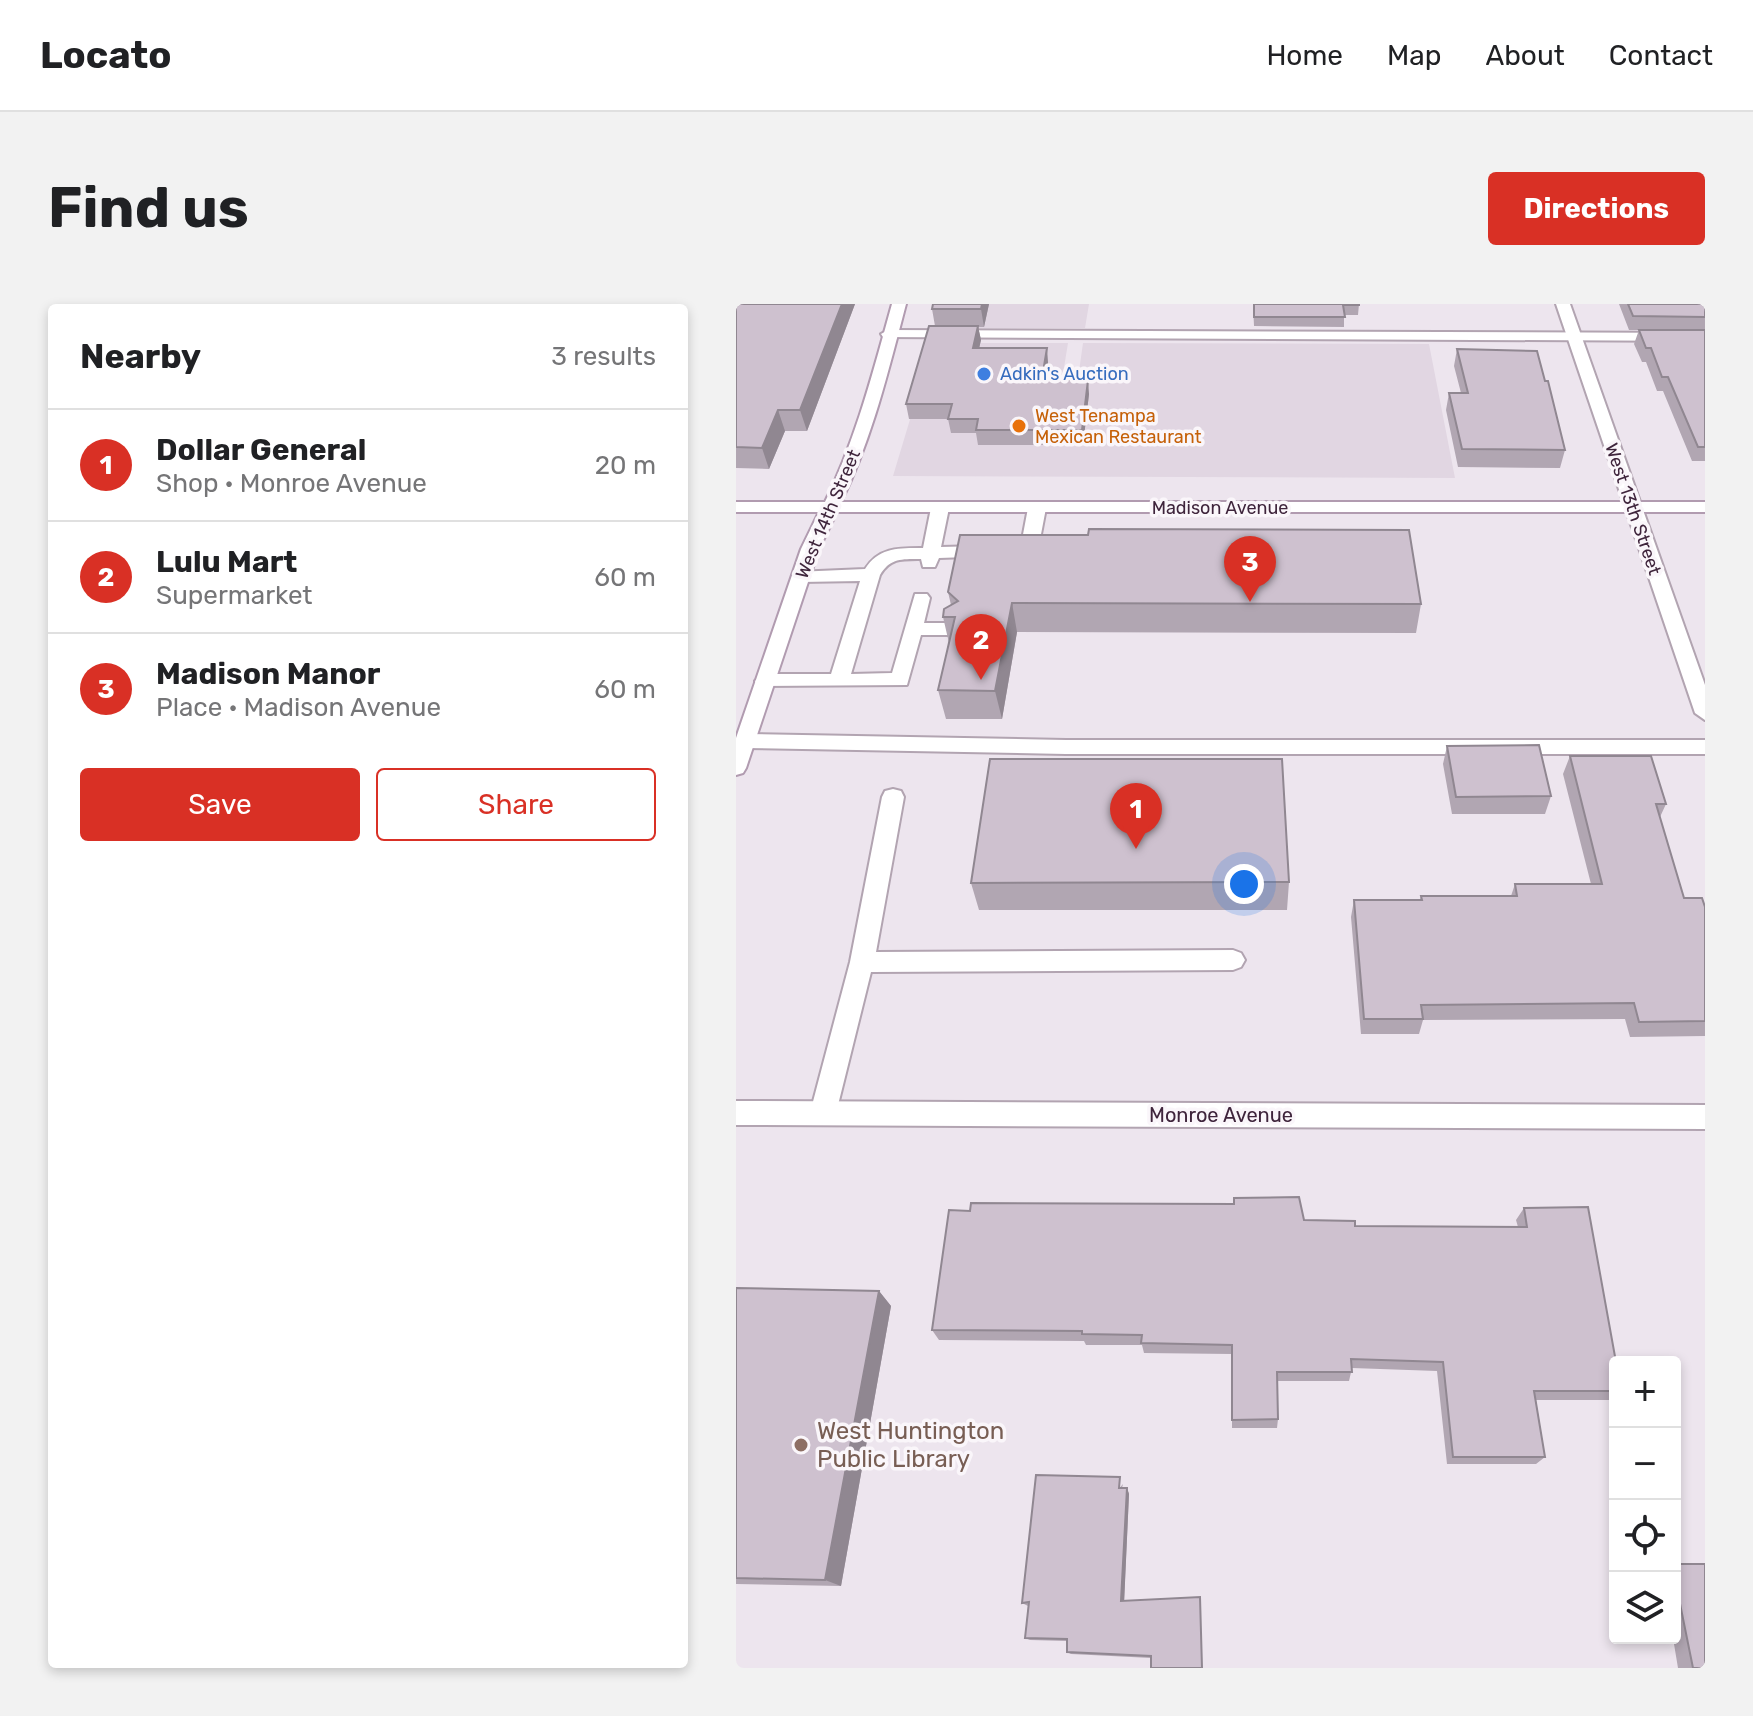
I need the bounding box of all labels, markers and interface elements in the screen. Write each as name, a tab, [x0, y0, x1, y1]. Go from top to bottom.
text: Locato	[40, 32, 171, 78]
text: Home	[1266, 39, 1343, 72]
text: Map	[1387, 39, 1441, 72]
text: About	[1485, 39, 1565, 72]
text: Contact	[1609, 39, 1713, 72]
button: Directions	[1488, 172, 1705, 245]
text: Find us	[48, 175, 249, 241]
text: Nearby	[80, 336, 201, 377]
text: 3 results	[551, 341, 656, 372]
place label: Adkin's Auction	[1000, 363, 1129, 385]
marker: Adkin's Auction	[975, 365, 993, 383]
place label: West Tenampa Mexican Restaurant	[1035, 405, 1202, 448]
marker: West Tenampa Mexican Restaurant	[1010, 417, 1028, 435]
text: Dollar General	[156, 432, 366, 468]
street label: West 13th Street	[1600, 440, 1666, 578]
street label: West 14th Street	[791, 446, 865, 582]
text: 1	[100, 450, 112, 481]
text: 20 m	[595, 450, 656, 481]
text: Shop · Monroe Avenue	[156, 468, 427, 499]
street label: Madison Avenue	[1152, 497, 1288, 519]
pin: 3	[1224, 536, 1276, 602]
text: Lulu Mart	[156, 544, 297, 580]
text: 2	[98, 562, 114, 593]
text: 60 m	[594, 562, 656, 593]
text: Supermarket	[156, 580, 313, 611]
pin: 2	[955, 614, 1007, 680]
text: Madison Manor	[156, 656, 380, 692]
text: 3	[97, 674, 115, 705]
text: 60 m	[594, 674, 656, 705]
text: Place · Madison Avenue	[156, 692, 441, 723]
button: Save	[80, 768, 360, 841]
button: Share	[376, 768, 656, 841]
pin: 1	[1110, 783, 1162, 849]
your location	[1224, 864, 1264, 904]
street label: Monroe Avenue	[1149, 1103, 1293, 1127]
map controls	[1609, 1356, 1681, 1644]
button: +	[1609, 1356, 1681, 1428]
place label: West Huntington Public Library	[817, 1417, 1004, 1473]
button: −	[1609, 1428, 1681, 1500]
marker: West Huntington Public Library	[792, 1436, 810, 1454]
button: locate	[1609, 1500, 1681, 1572]
button: layers	[1609, 1572, 1681, 1644]

